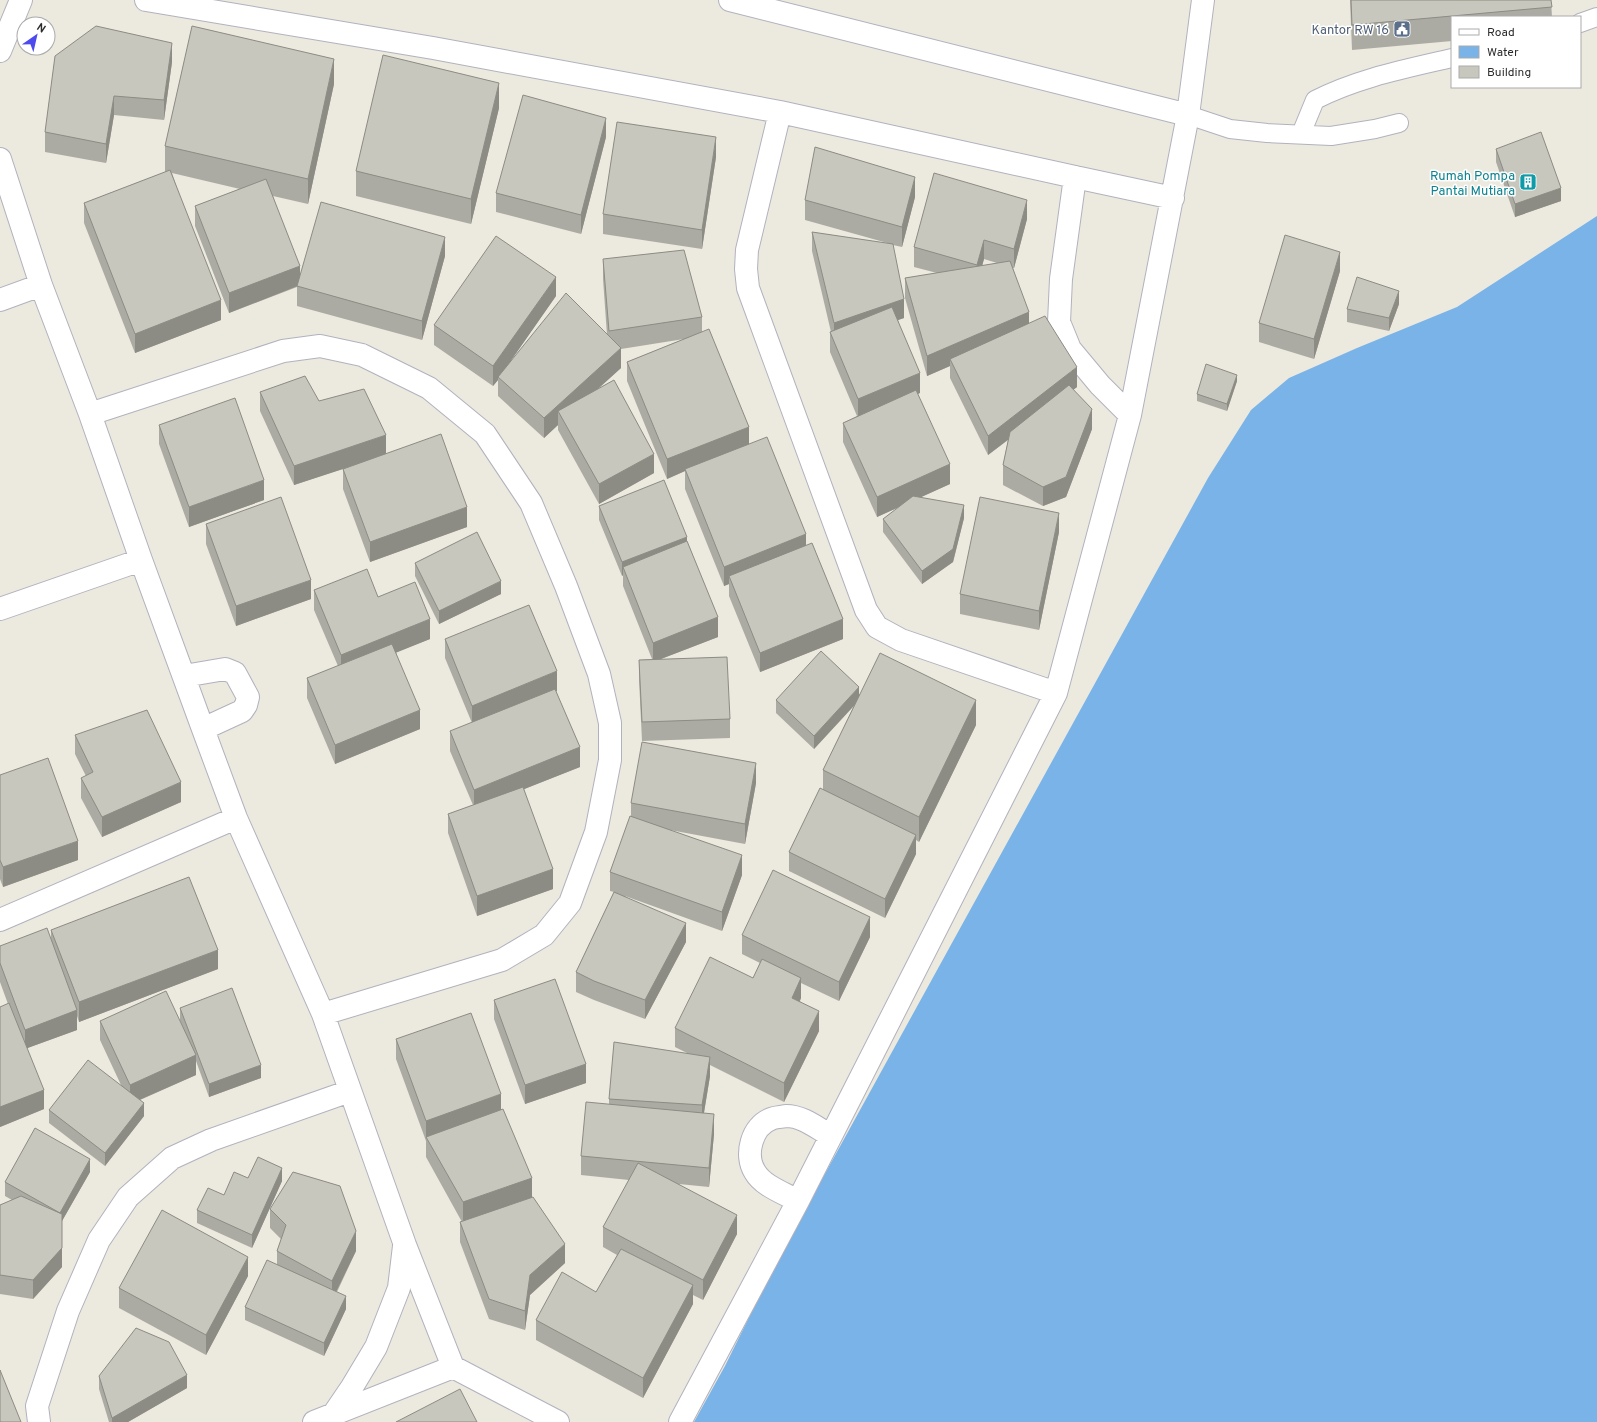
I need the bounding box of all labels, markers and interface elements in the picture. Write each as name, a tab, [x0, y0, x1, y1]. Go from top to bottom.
north arrow	[16, 16, 56, 56]
legend	[1451, 16, 1581, 88]
public building icon: Kantor RW 16	[1392, 19, 1412, 39]
text: N	[34, 21, 48, 37]
place label: Kantor RW 16	[1312, 23, 1389, 39]
text: Road	[1487, 25, 1515, 41]
text: Water	[1487, 45, 1519, 61]
text: Building	[1487, 65, 1531, 81]
place label: Rumah Pompa Pantai Mutiara	[1430, 169, 1515, 200]
building icon: Rumah Pompa Pantai Mutiara	[1518, 172, 1538, 192]

